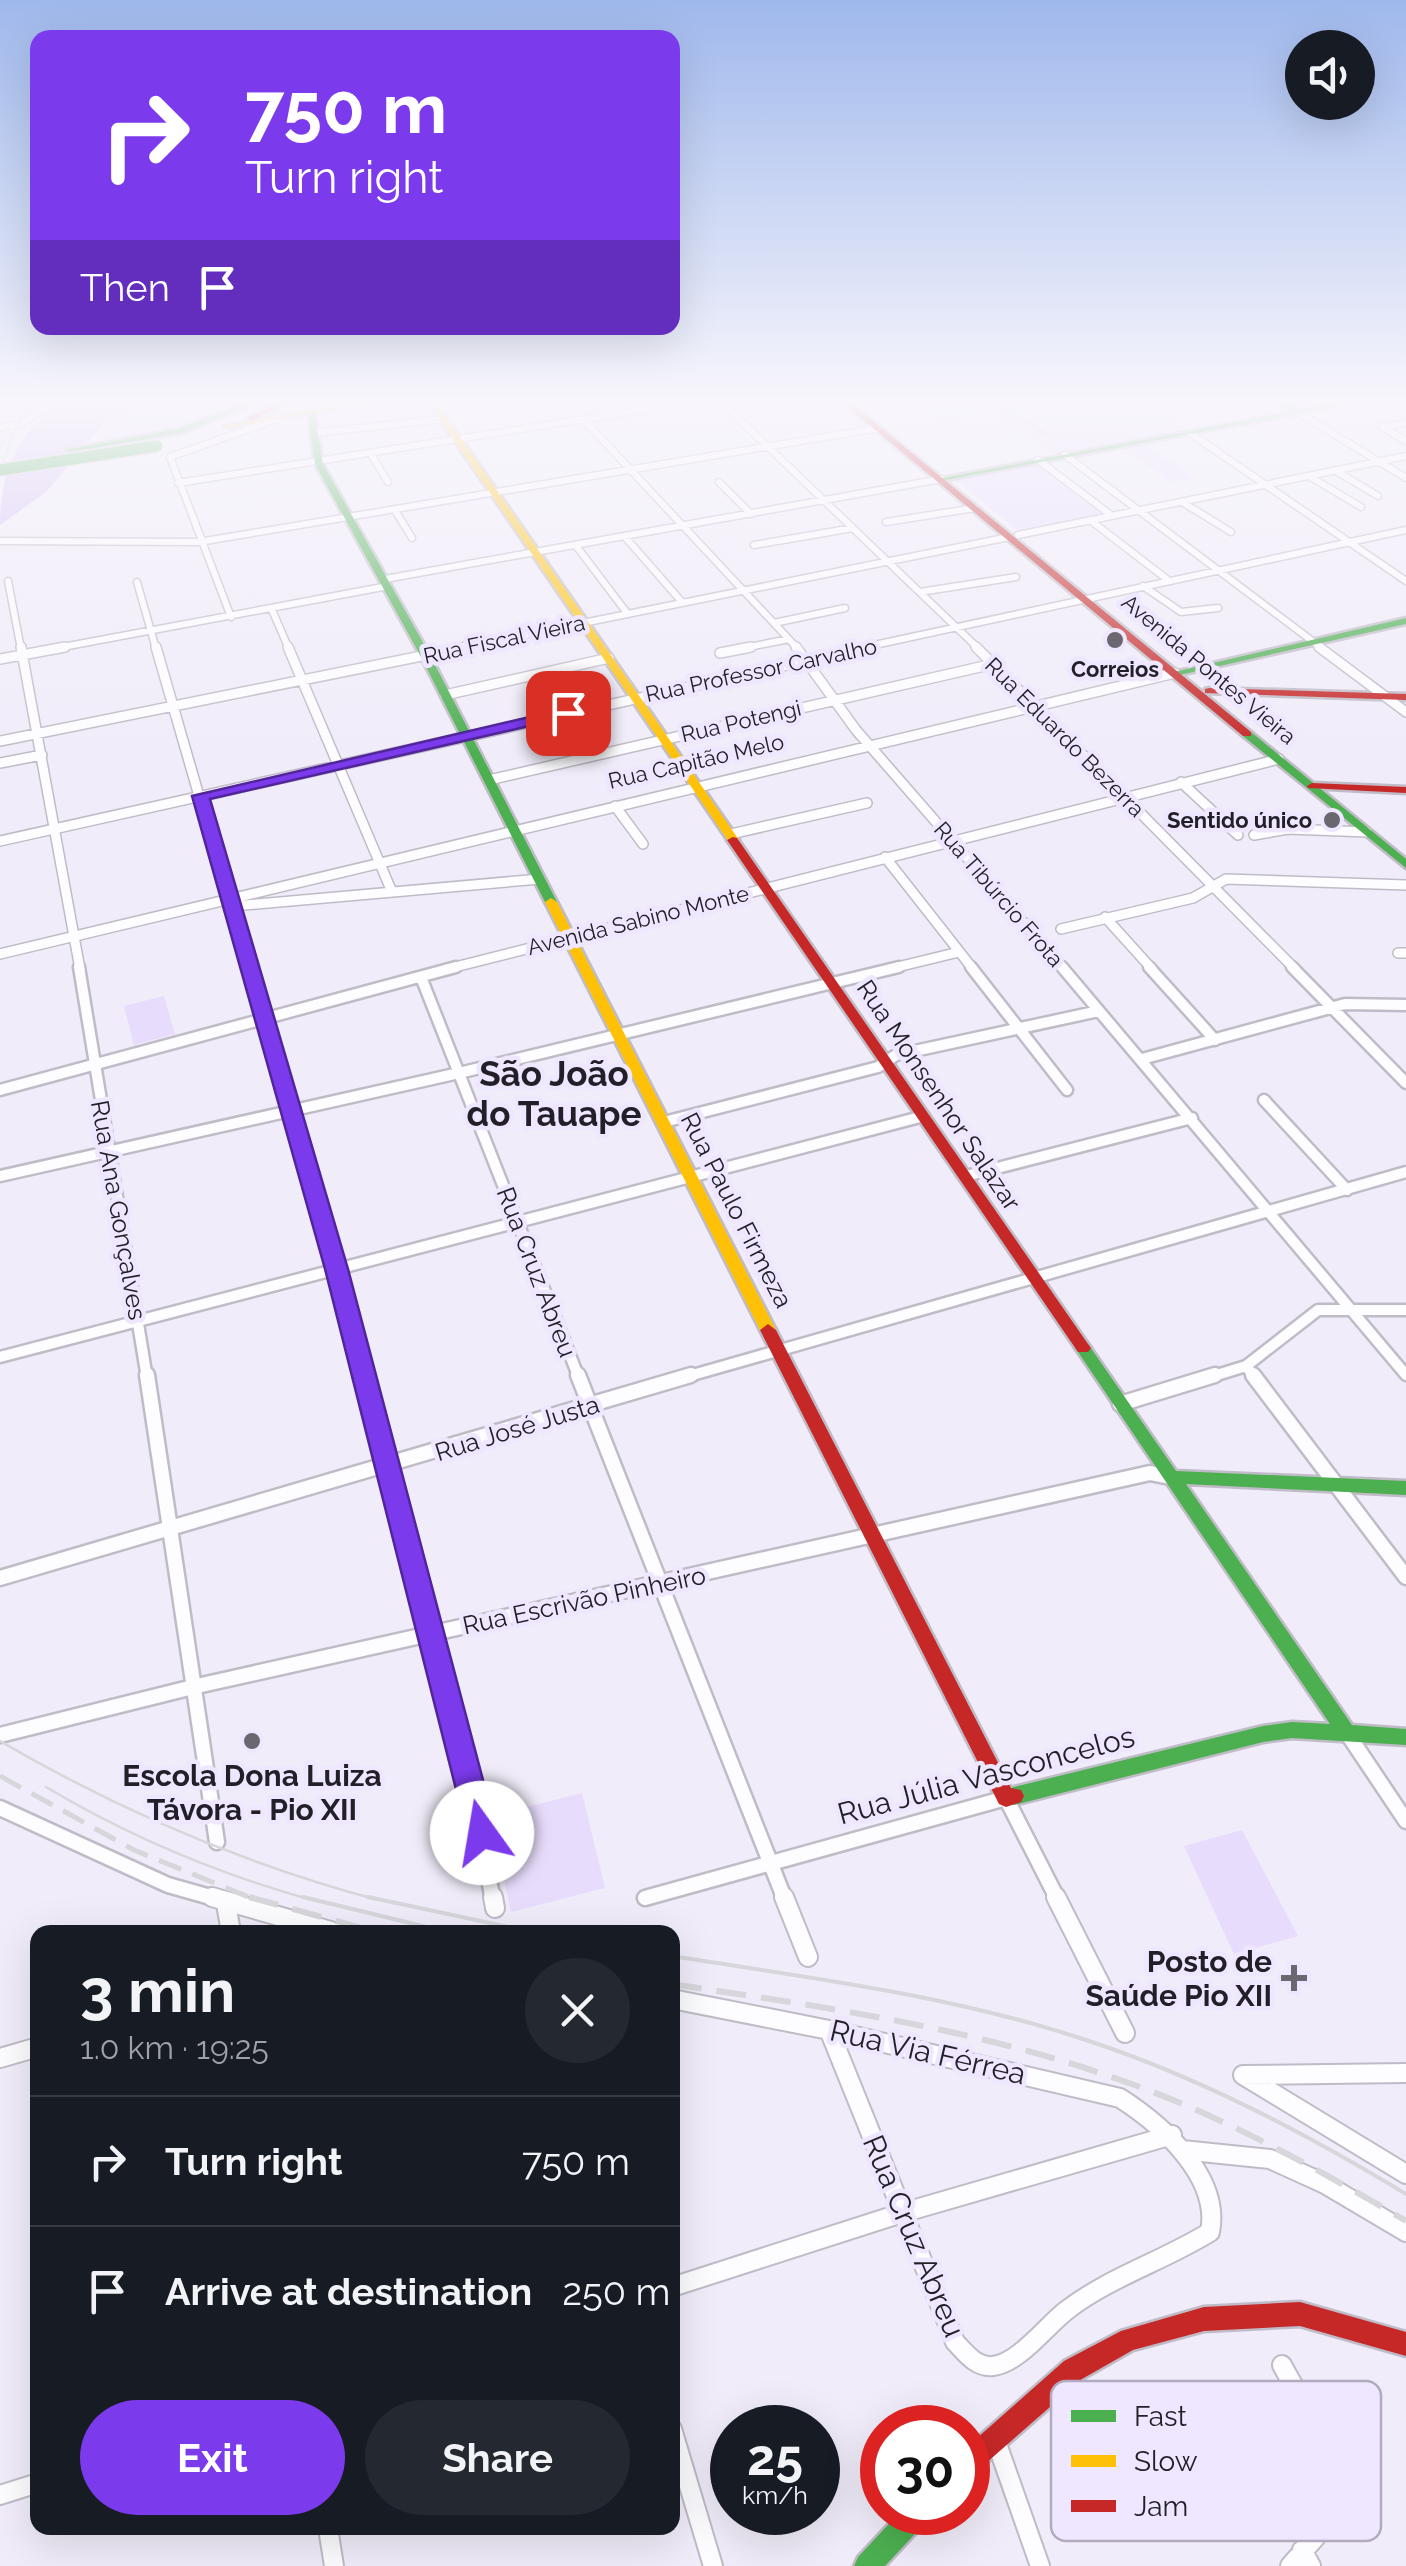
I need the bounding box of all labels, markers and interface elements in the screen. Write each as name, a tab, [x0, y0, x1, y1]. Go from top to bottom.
map controls	[1285, 30, 1375, 120]
button: sound	[1285, 30, 1375, 120]
text: 750 m	[245, 67, 447, 149]
icon: right	[80, 70, 210, 200]
text: Turn right	[245, 151, 443, 204]
icon: arrive	[190, 260, 245, 315]
text: Then	[80, 265, 170, 310]
street label: Avenida Pontes Vieira	[1117, 589, 1301, 749]
street label: Rua Fiscal Vieira	[421, 609, 587, 669]
marker: Correios	[1104, 629, 1126, 651]
street label: Rua Professor Carvalho	[643, 633, 879, 707]
street label: Rua Eduardo Bezerra	[980, 652, 1150, 822]
place label: Correios	[1071, 656, 1159, 682]
pin	[526, 671, 611, 756]
icon: arrive	[541, 686, 596, 741]
street label: Rua Potengi	[678, 695, 804, 747]
street label: Rua Capitão Melo	[606, 728, 786, 794]
place label: Sentido único	[1167, 807, 1312, 833]
marker: Sentido único	[1321, 809, 1343, 831]
street label: Rua Tibúrcio Frota	[929, 816, 1069, 972]
street label: Avenida Sabino Monte	[524, 880, 752, 960]
street label: Rua Monsenhor Salazar	[851, 974, 1027, 1216]
district label: São João do Tauape	[467, 1053, 641, 1134]
street label: Rua Ana Gonçalves	[85, 1098, 153, 1322]
street label: Rua Paulo Firmeza	[675, 1107, 799, 1313]
street label: Rua Cruz Abreu	[491, 1183, 583, 1361]
street label: Rua José Justa	[431, 1389, 603, 1467]
street label: Rua Escrivão Pinheiro	[460, 1560, 708, 1640]
street label: Rua Júlia Vasconcelos	[834, 1719, 1138, 1831]
marker: Escola Dona Luiza Távora - Pio XII	[241, 1730, 263, 1752]
place label: Escola Dona Luiza Távora - Pio XII	[122, 1758, 382, 1827]
position arrow	[430, 1781, 534, 1885]
place label: Posto de Saúde Pio XII	[1085, 1944, 1272, 2013]
text: 3 min	[80, 1956, 235, 2026]
button: close	[525, 1958, 630, 2063]
marker: Posto de Saúde Pio XII	[1281, 1965, 1307, 1991]
street label: Rua Via Férrea	[827, 2012, 1029, 2092]
text: 1.0 km · 19:25	[80, 2029, 269, 2066]
street label: Rua Cruz Abreu	[856, 2130, 972, 2342]
icon: right	[80, 2134, 135, 2189]
text: Turn right	[165, 2139, 342, 2184]
text: 750 m	[522, 2139, 630, 2184]
icon: arrive	[80, 2264, 135, 2319]
text: Arrive at destination	[165, 2269, 532, 2314]
text: 250 m	[562, 2269, 671, 2314]
legend	[1051, 2381, 1381, 2541]
button: Exit	[80, 2400, 345, 2515]
button: Share	[365, 2400, 630, 2515]
text: Fast	[1134, 2400, 1187, 2433]
speed limit sign: 30	[860, 2405, 990, 2535]
text: 25	[747, 2428, 803, 2487]
text: Slow	[1134, 2445, 1198, 2478]
text: km/h	[742, 2480, 808, 2510]
text: Jam	[1134, 2490, 1188, 2523]

